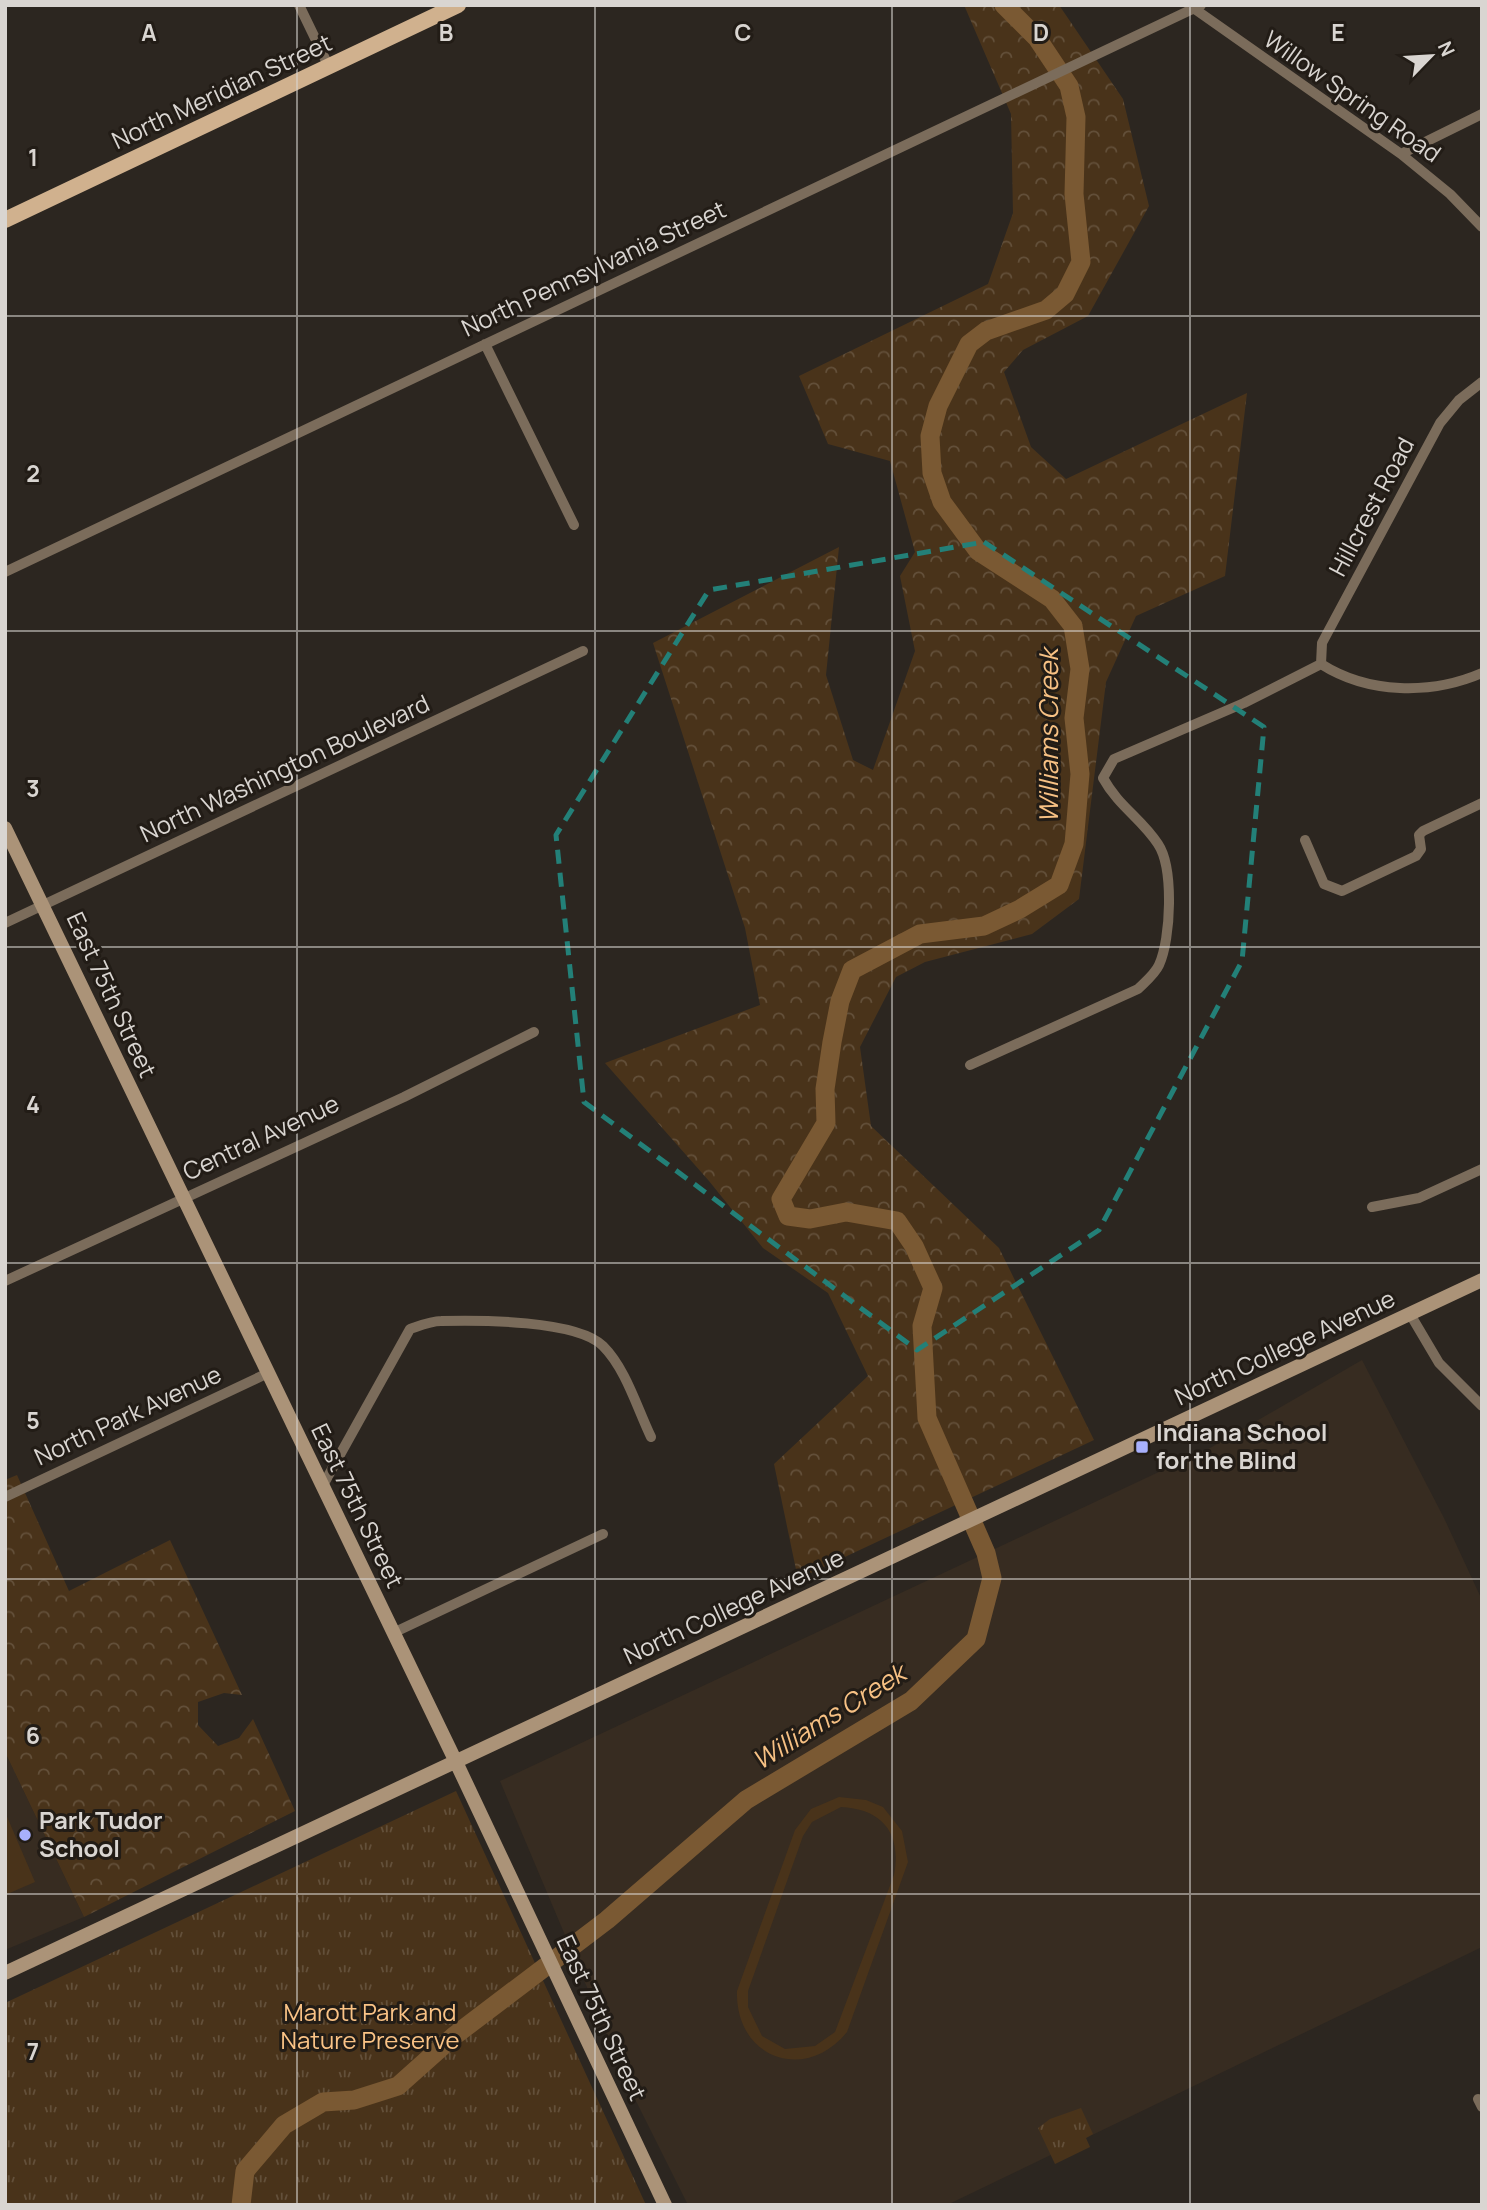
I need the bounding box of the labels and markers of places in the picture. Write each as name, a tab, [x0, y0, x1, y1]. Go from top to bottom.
place label: Indiana School for the Blind	[1156, 1415, 1328, 1476]
marker: Indiana School for the Blind	[1134, 1439, 1150, 1455]
place label: Park Tudor School	[39, 1803, 163, 1864]
marker: Park Tudor School	[17, 1827, 33, 1843]

